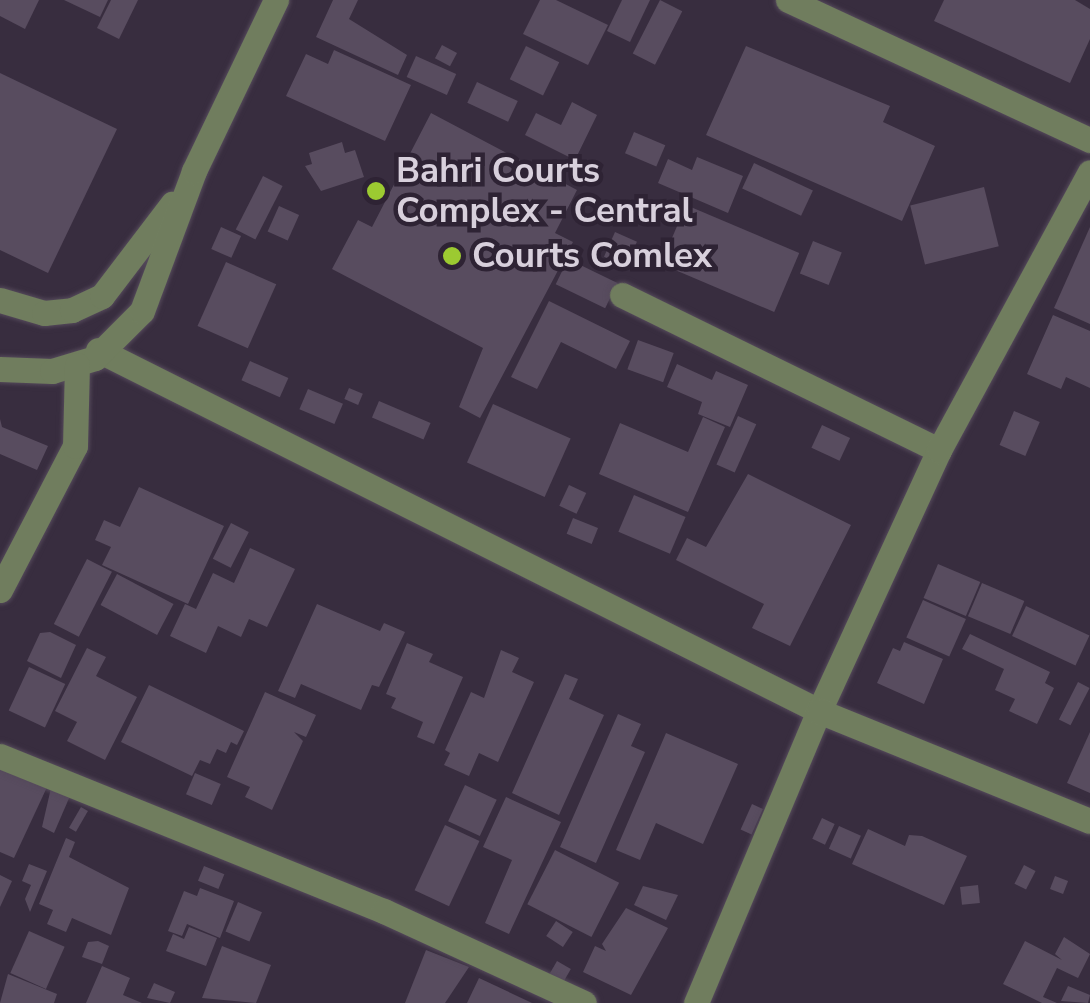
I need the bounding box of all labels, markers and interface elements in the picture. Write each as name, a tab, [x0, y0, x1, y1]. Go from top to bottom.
place label: Bahri Courts Complex - Central	[396, 150, 693, 232]
marker: Bahri Courts Complex - Central	[365, 180, 387, 202]
place label: Courts Comlex	[472, 235, 712, 277]
marker: Courts Comlex	[441, 245, 463, 267]

